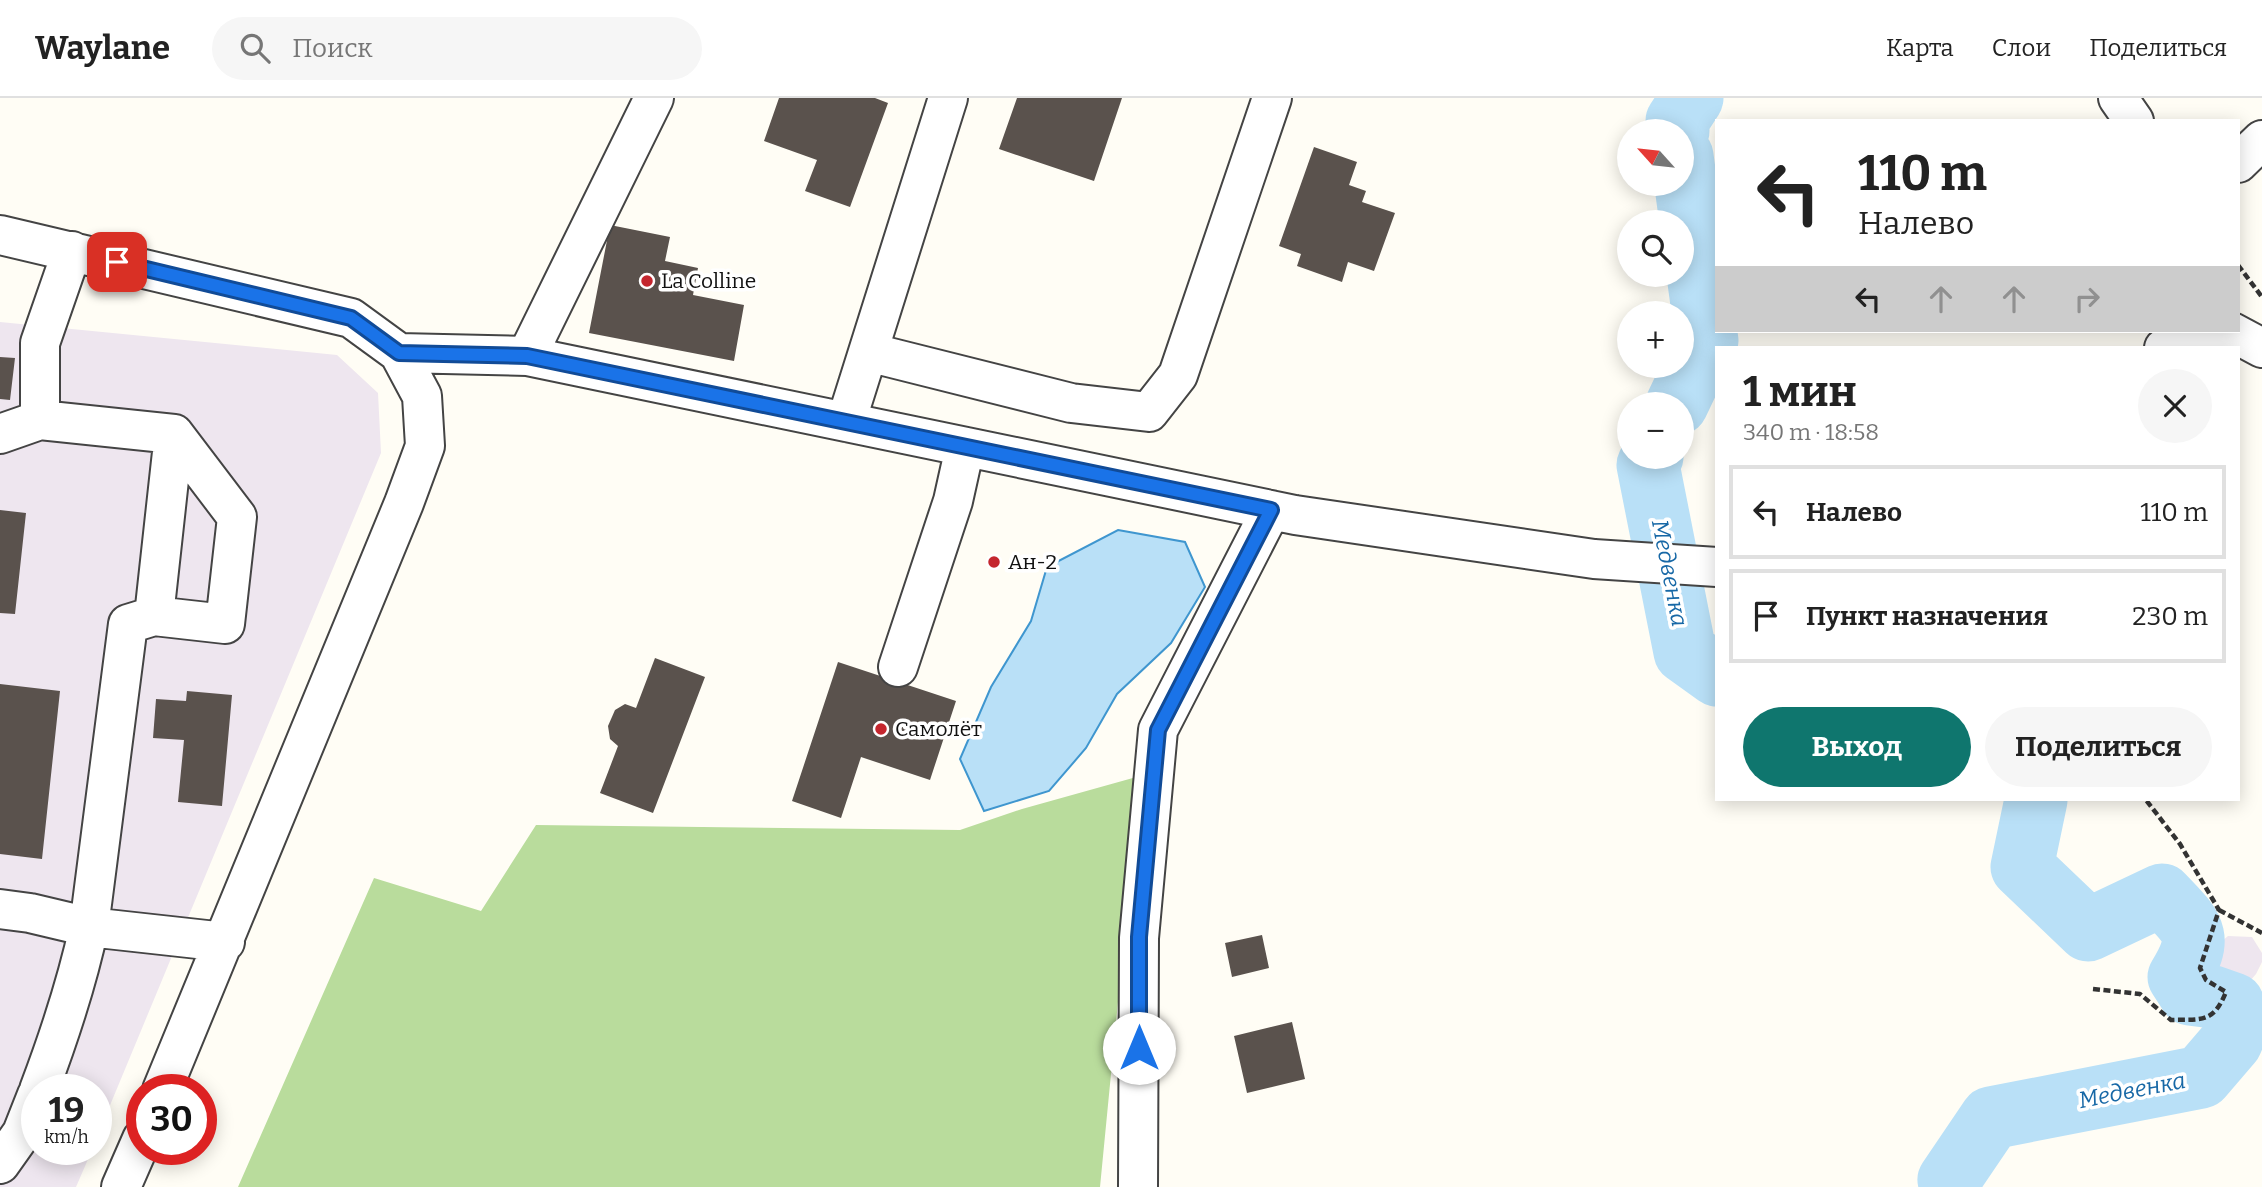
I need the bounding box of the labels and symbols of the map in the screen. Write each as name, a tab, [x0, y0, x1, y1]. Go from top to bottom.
north arrow	[1617, 119, 1694, 196]
pin	[87, 232, 147, 292]
place label: La Colline	[661, 268, 756, 294]
marker: La Colline	[639, 273, 655, 289]
water label: Медвенка	[1646, 517, 1694, 629]
place label: Ан-2	[1008, 549, 1057, 575]
marker: Ан-2	[986, 554, 1002, 570]
place label: Самолёт	[895, 716, 982, 742]
marker: Самолёт	[873, 721, 889, 737]
position arrow	[1102, 1011, 1176, 1085]
water label: Медвенка	[2076, 1066, 2188, 1114]
speed limit sign: 30	[126, 1074, 217, 1165]

